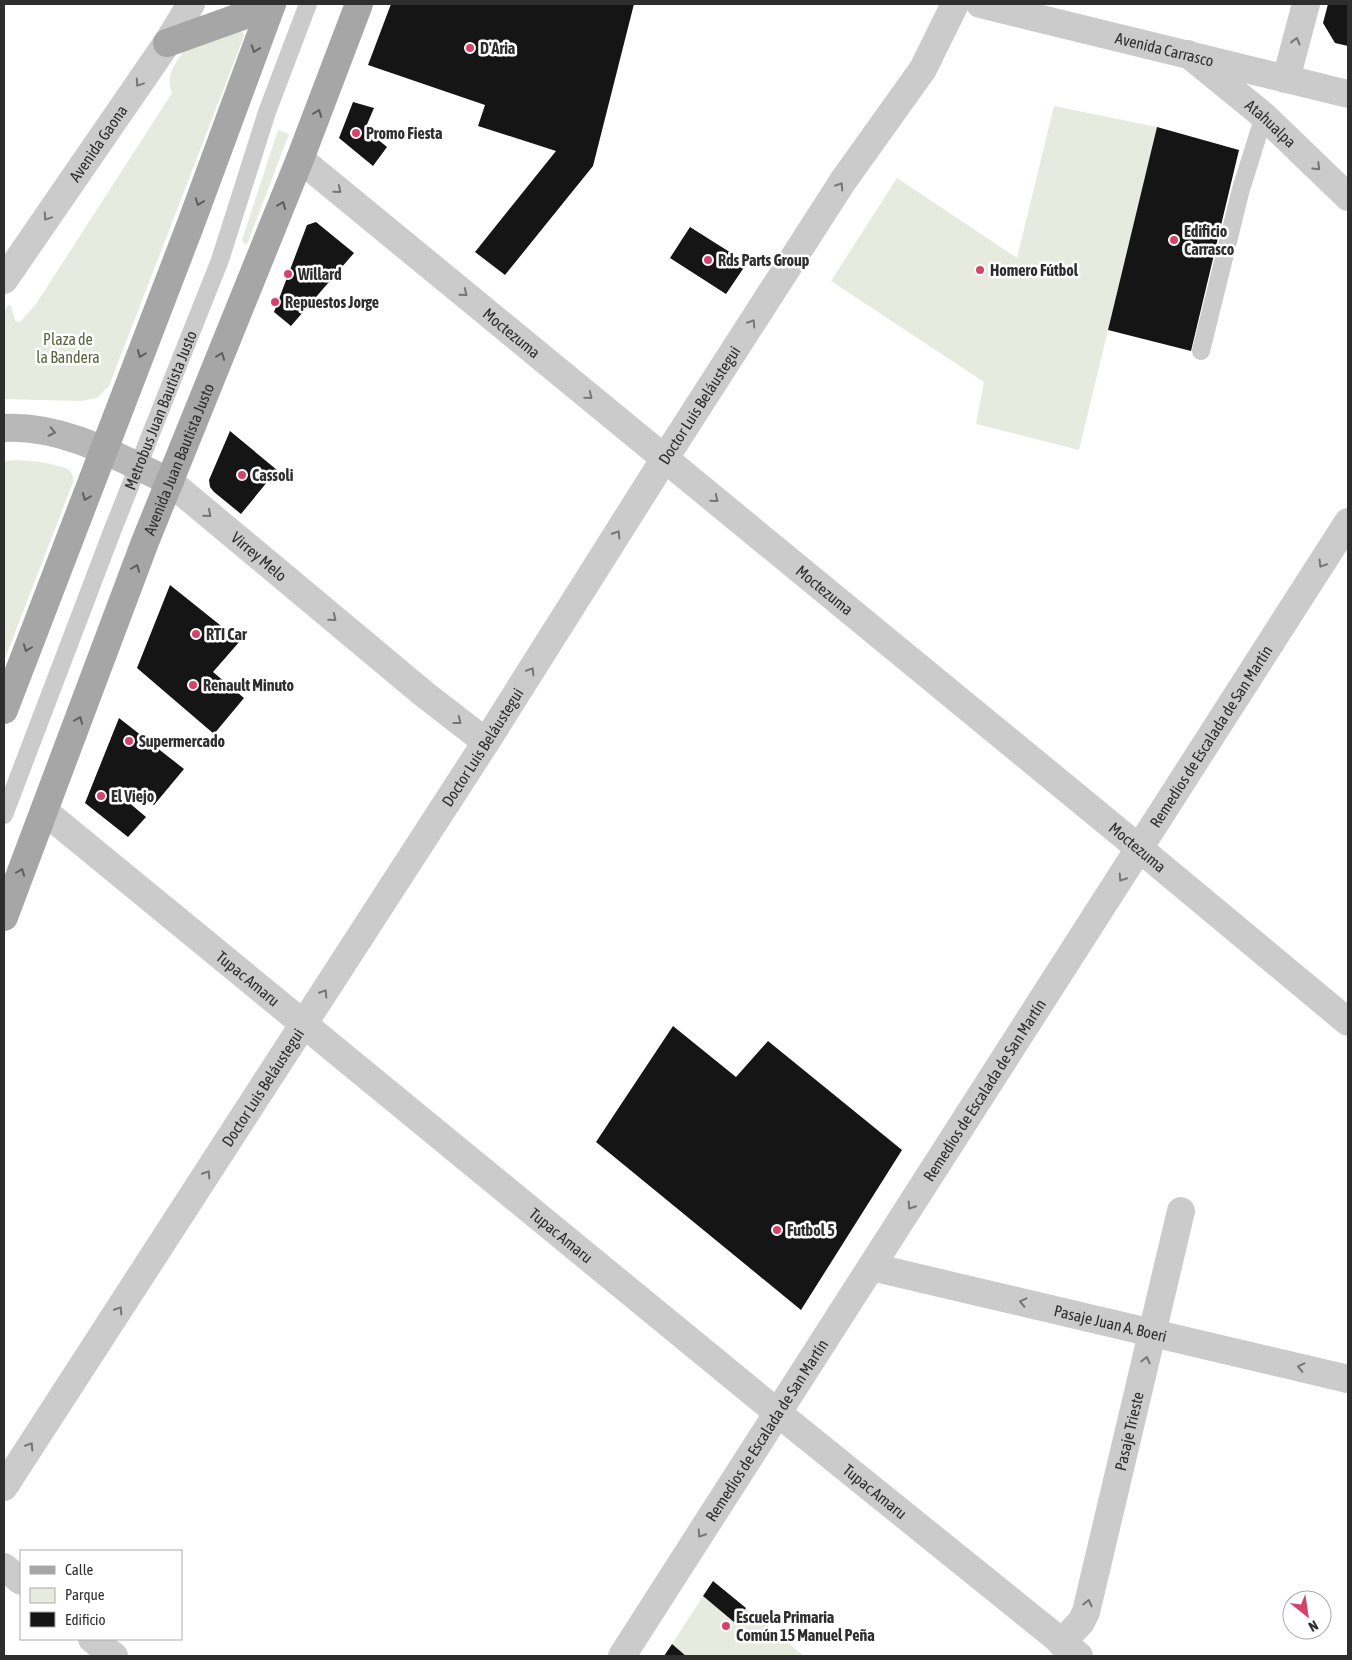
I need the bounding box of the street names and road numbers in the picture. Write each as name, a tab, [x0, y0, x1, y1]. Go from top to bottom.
street label: Avenida Carrasco	[1114, 28, 1216, 70]
street label: Atahualpa	[1242, 96, 1300, 151]
street label: Avenida Gaona	[65, 101, 131, 185]
street label: Moctezuma	[480, 304, 544, 362]
street label: Metrobus Juan Bautista Justo	[121, 328, 200, 492]
street label: Doctor Luis Beláustegui	[654, 343, 744, 467]
street label: Avenida Juan Bautista Justo	[140, 381, 217, 538]
street label: Virrey Melo	[228, 528, 290, 585]
street label: Moctezuma	[793, 561, 857, 619]
street label: Remedios de Escalada de San Martín	[1146, 642, 1276, 831]
street label: Doctor Luis Beláustegui	[438, 685, 527, 810]
street label: Moctezuma	[1105, 818, 1170, 876]
street label: Tupac Amaru	[213, 947, 283, 1010]
street label: Remedios de Escalada de San Martín	[919, 996, 1049, 1184]
street label: Doctor Luis Beláustegui	[218, 1025, 307, 1150]
street label: Tupac Amaru	[526, 1204, 596, 1267]
street label: Pasaje Juan A. Boeri	[1052, 1301, 1169, 1345]
street label: Remedios de Escalada de San Martín	[702, 1336, 831, 1525]
street label: Pasaje Trieste	[1111, 1390, 1147, 1472]
street label: Tupac Amaru	[840, 1460, 910, 1522]

